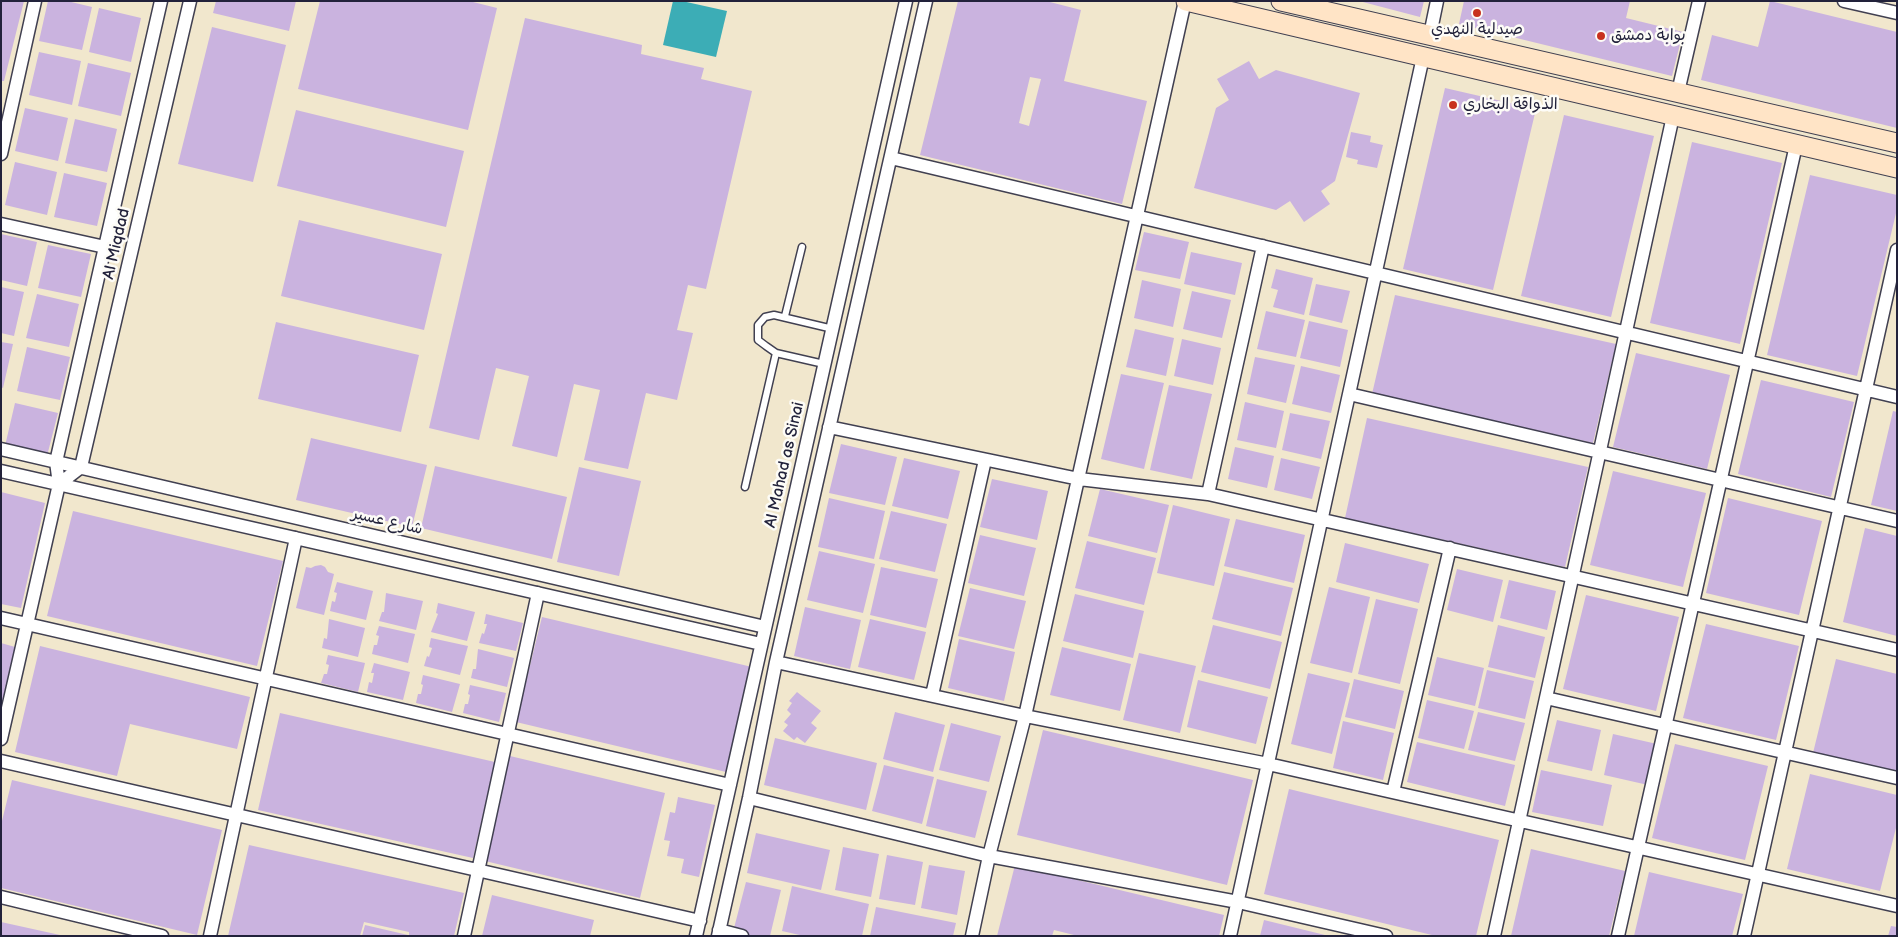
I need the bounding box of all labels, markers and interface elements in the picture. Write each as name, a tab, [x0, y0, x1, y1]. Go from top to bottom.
marker: صيدلية النهدي	[1471, 7, 1483, 19]
place label: صيدلية النهدي	[1431, 20, 1523, 40]
place label: بوابة دمشق	[1611, 26, 1686, 46]
marker: بوابة دمشق	[1595, 30, 1607, 42]
place label: الذواقة البخاري	[1463, 95, 1558, 115]
marker: الذواقة البخاري	[1447, 99, 1459, 111]
street label: Al Miqdad	[100, 207, 134, 281]
street label: Al Mahad as Sinai	[761, 400, 809, 530]
street label: شارع عسير	[350, 505, 424, 539]

